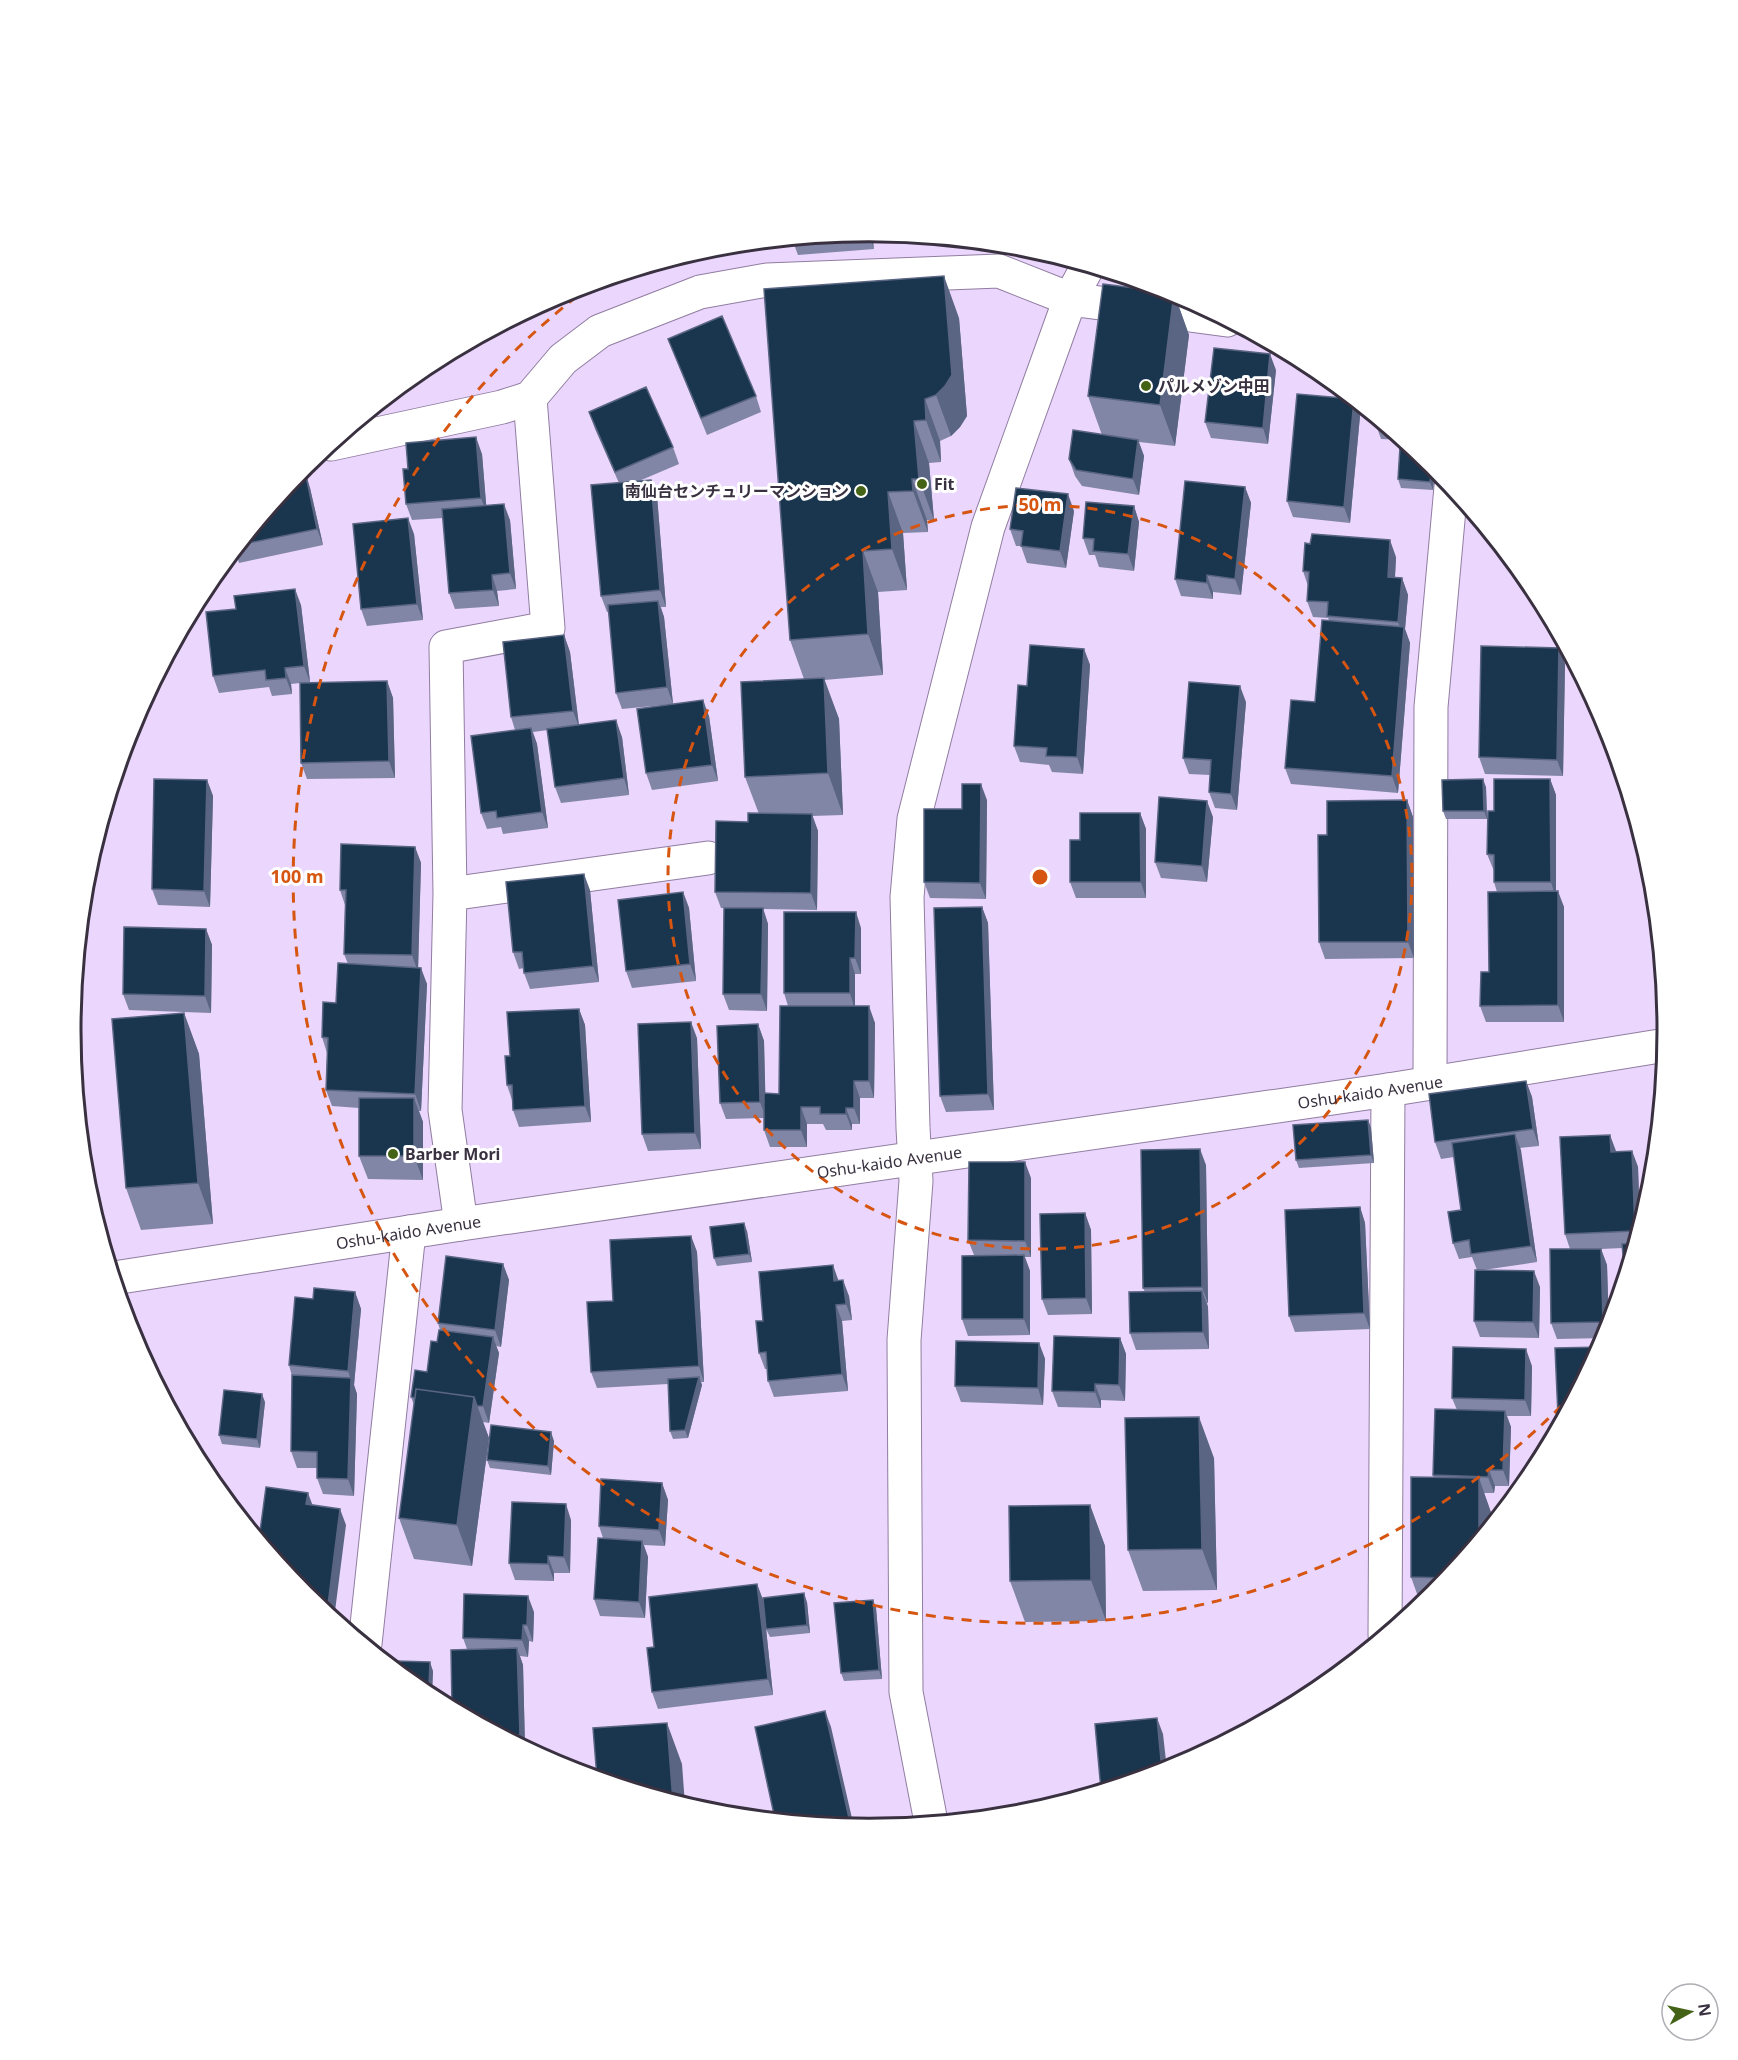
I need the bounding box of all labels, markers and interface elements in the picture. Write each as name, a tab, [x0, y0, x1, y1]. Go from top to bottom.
place label: パルメゾン中田	[1158, 375, 1270, 397]
marker: パルメゾン中田	[1139, 379, 1153, 393]
place label: Fit	[934, 473, 955, 495]
marker: Fit	[915, 477, 929, 491]
place label: 南仙台センチュリーマンション	[625, 480, 849, 502]
marker: 南仙台センチュリーマンション	[854, 484, 868, 498]
text: 50 m	[1019, 492, 1061, 516]
text: 100 m	[270, 864, 324, 888]
centre of rings	[1030, 867, 1050, 887]
street label: Oshu-kaido Avenue	[1296, 1070, 1445, 1114]
street label: Oshu-kaido Avenue	[815, 1141, 964, 1183]
place label: Barber Mori	[405, 1143, 500, 1165]
marker: Barber Mori	[386, 1147, 400, 1161]
street label: Oshu-kaido Avenue	[334, 1210, 483, 1254]
north arrow	[1660, 1982, 1720, 2042]
text: N	[1693, 2002, 1717, 2018]

